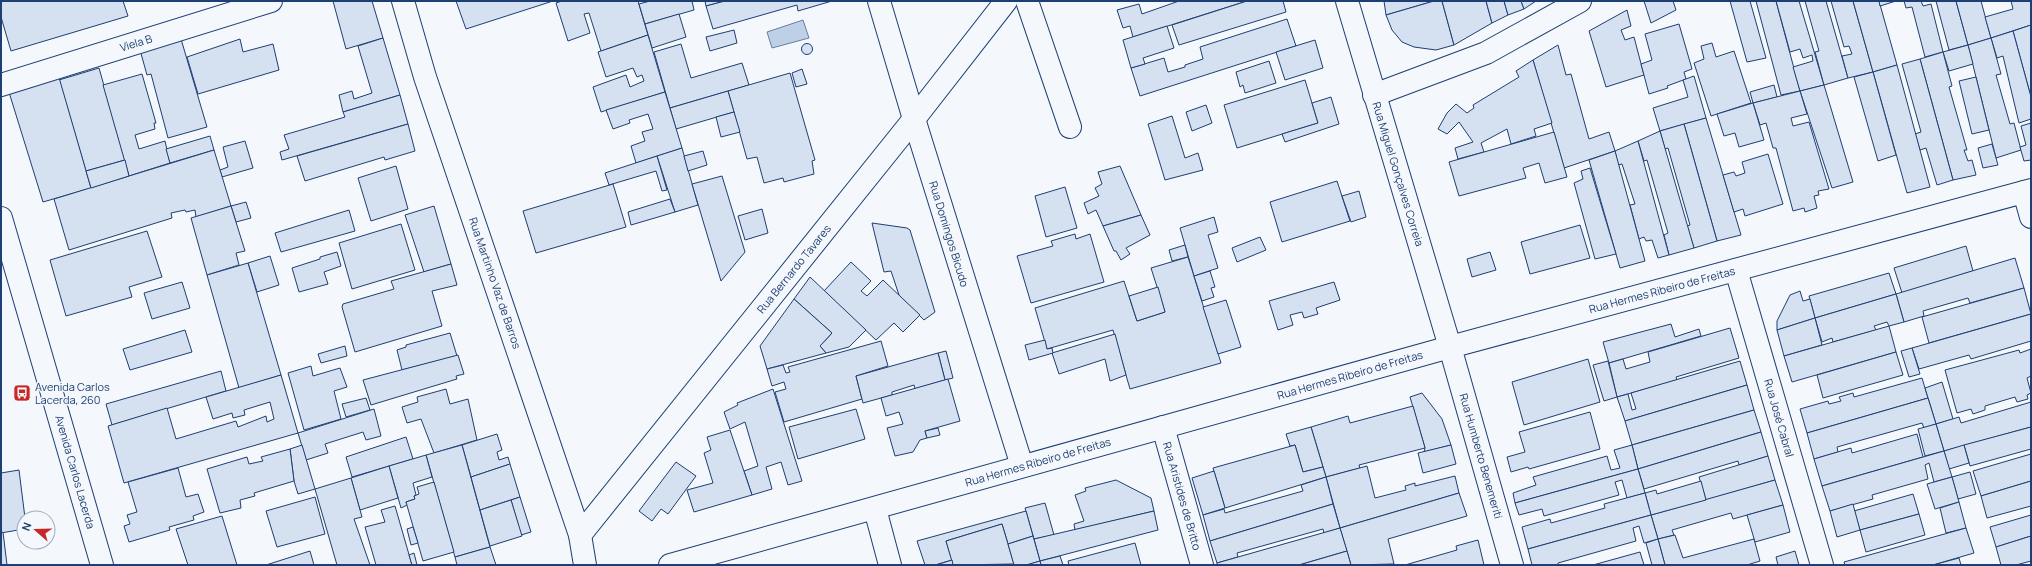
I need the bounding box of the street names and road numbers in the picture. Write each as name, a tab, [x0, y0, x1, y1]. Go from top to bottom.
street label: Viela B	[118, 30, 154, 55]
street label: Rua Miguel Gonçalves Correia	[1369, 100, 1428, 248]
street label: Rua Domingos Bicudo	[926, 179, 973, 289]
street label: Rua Martinho Vaz de Barros	[466, 215, 525, 351]
street label: Rua Bernardo Tavares	[753, 221, 834, 316]
street label: Rua Hermes Ribeiro de Freitas	[1587, 263, 1737, 316]
street label: Rua Hermes Ribeiro de Freitas	[1275, 346, 1425, 403]
street label: Rua José Cabral	[1761, 377, 1798, 459]
street label: Rua Humberto Benemeriti	[1456, 391, 1507, 520]
street label: Avenida Carlos Lacerda	[52, 413, 99, 530]
street label: Rua Hermes Ribeiro de Freitas	[963, 433, 1113, 490]
street label: Rua Aristides de Britto	[1160, 440, 1205, 552]

